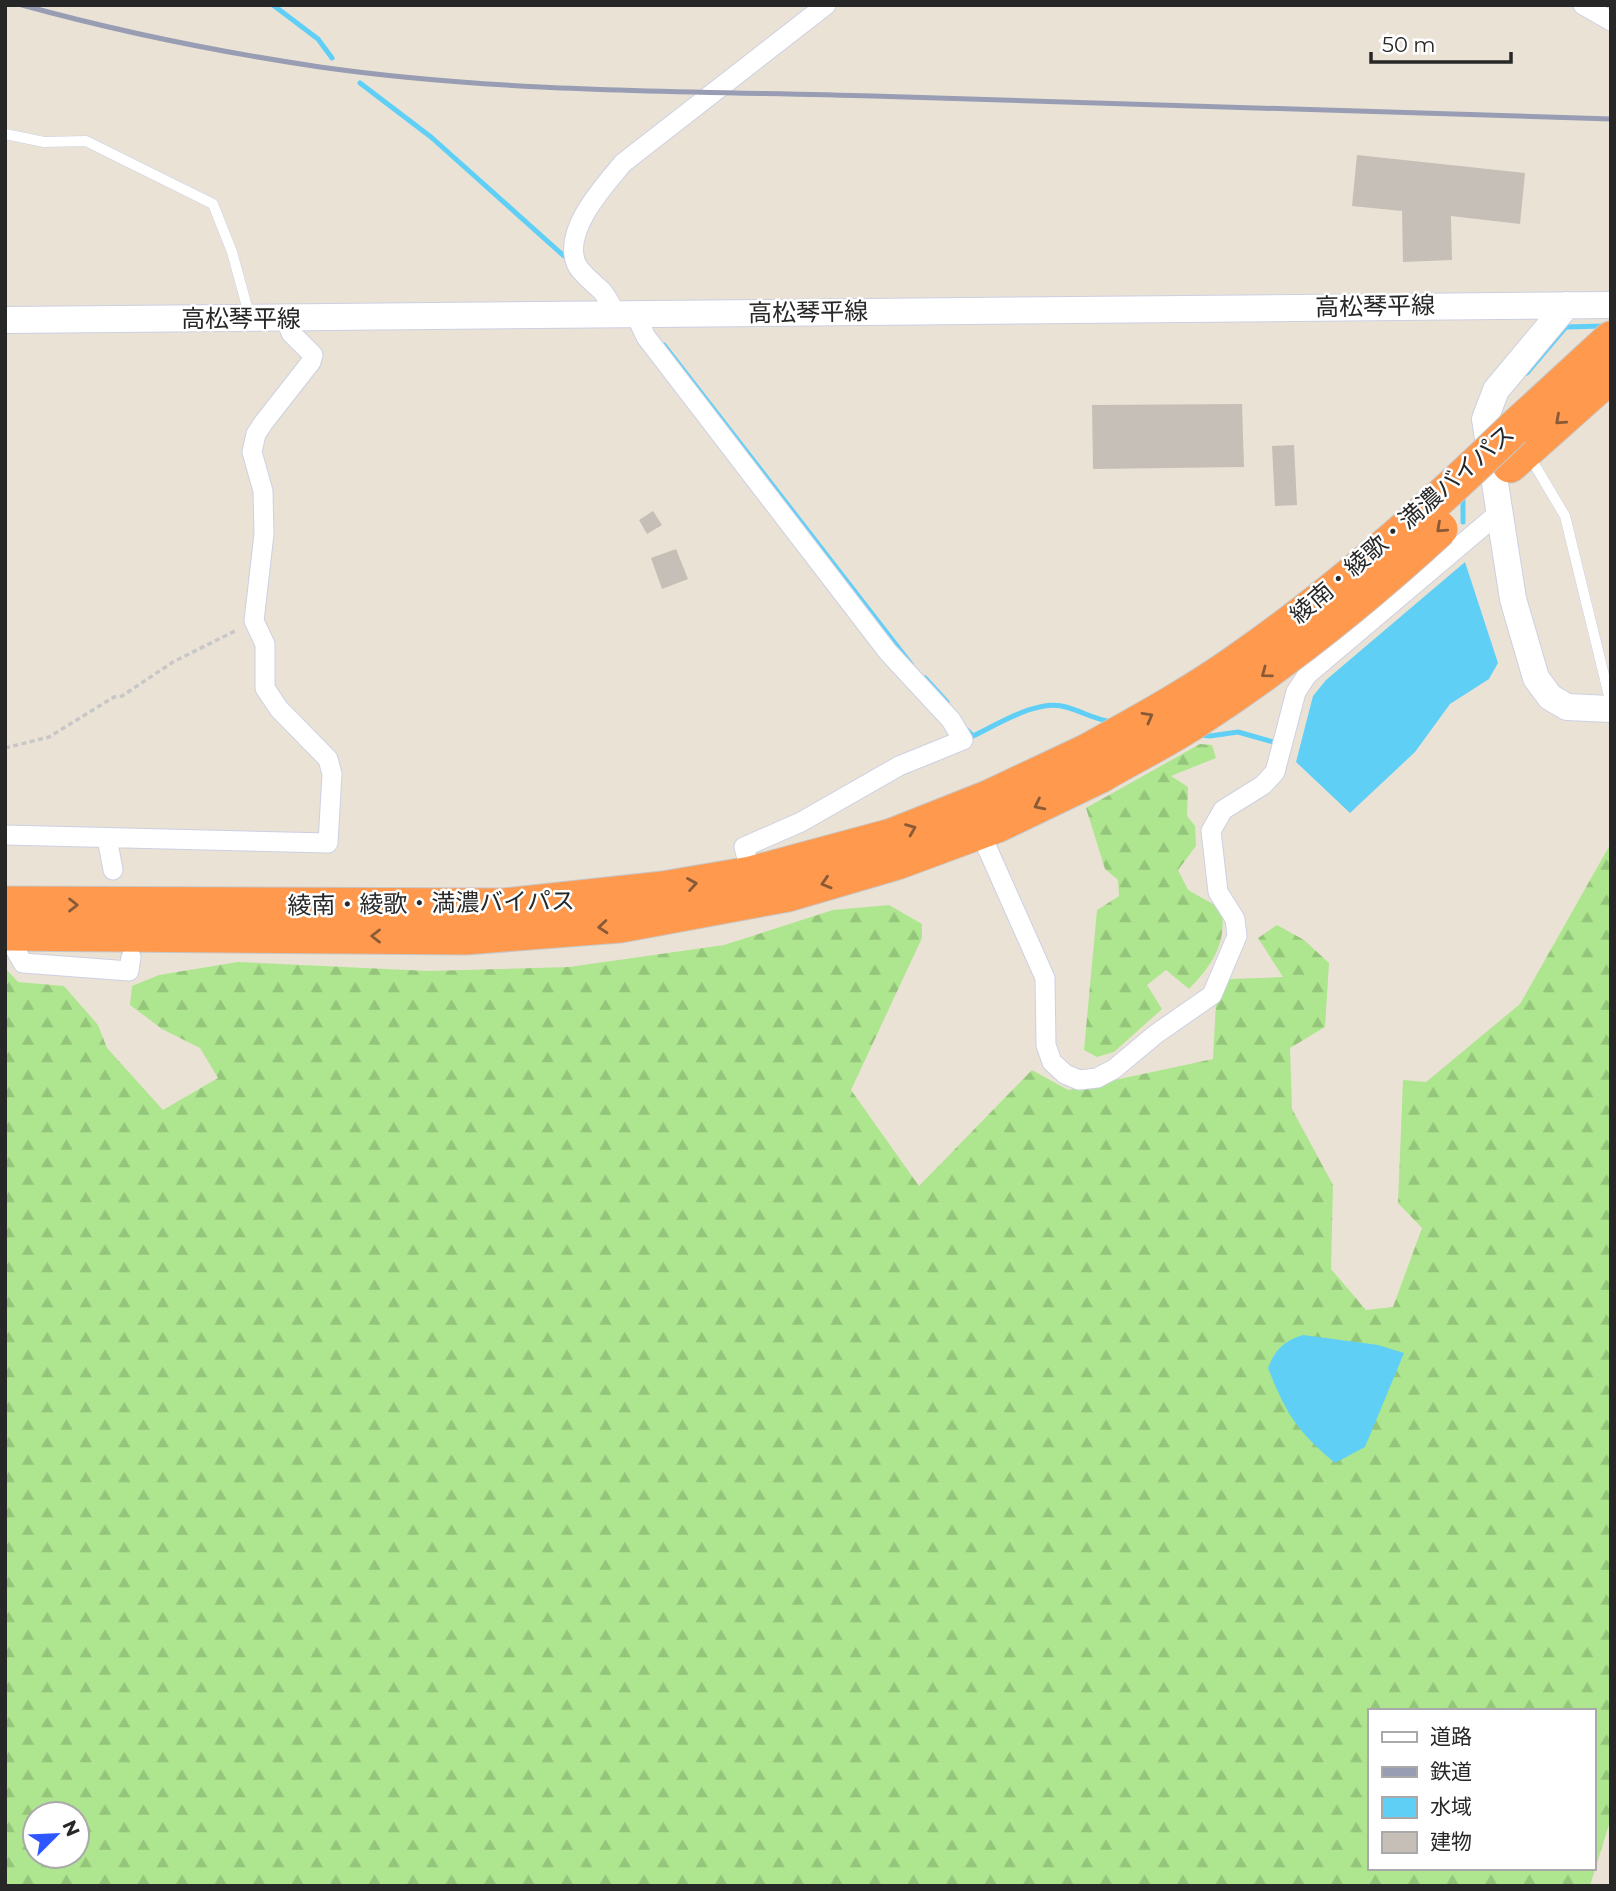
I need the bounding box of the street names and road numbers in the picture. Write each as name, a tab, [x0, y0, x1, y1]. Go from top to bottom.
street label: 高松琴平線	[1315, 290, 1435, 322]
street label: 高松琴平線	[748, 296, 868, 328]
street label: 高松琴平線	[181, 304, 301, 333]
street label: 綾南・綾歌・満濃バイパス	[1284, 419, 1520, 629]
street label: 綾南・綾歌・満濃バイパス	[287, 886, 575, 920]

